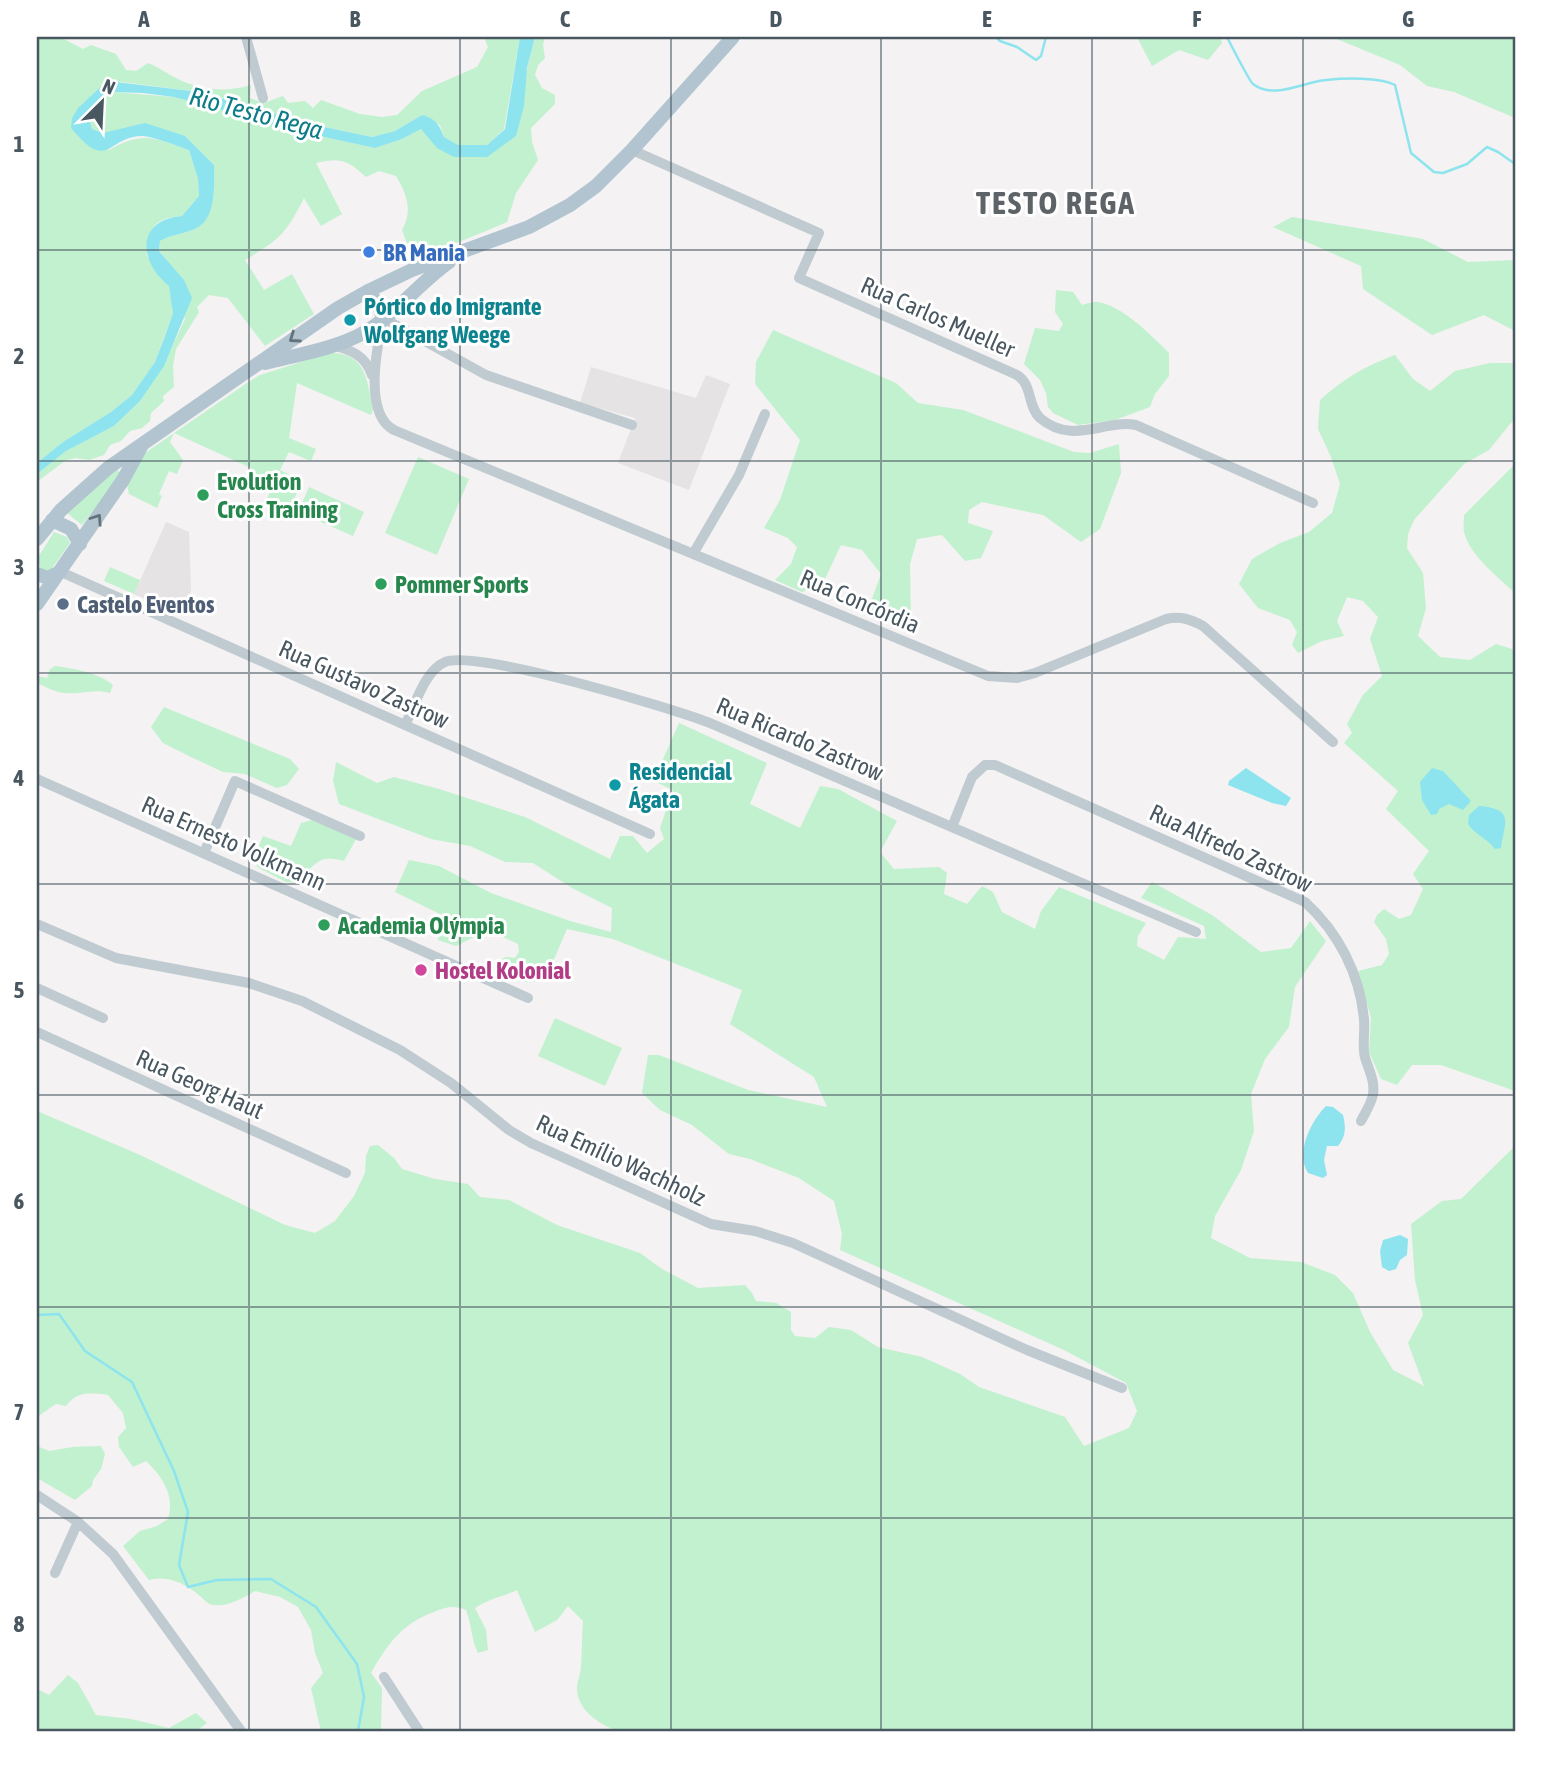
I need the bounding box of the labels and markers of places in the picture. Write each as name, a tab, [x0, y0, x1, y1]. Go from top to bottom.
place label: BR Mania	[383, 239, 465, 266]
marker: BR Mania	[361, 244, 377, 260]
place label: Pórtico do Imigrante Wolfgang Weege	[363, 293, 542, 348]
marker: Pórtico do Imigrante Wolfgang Weege	[342, 312, 358, 328]
place label: Evolution Cross Training	[217, 468, 339, 523]
marker: Evolution Cross Training	[195, 487, 211, 503]
place label: Pommer Sports	[395, 571, 529, 598]
marker: Pommer Sports	[373, 576, 389, 592]
place label: Castelo Eventos	[77, 591, 215, 618]
marker: Castelo Eventos	[55, 596, 71, 612]
place label: Residencial Ágata	[628, 758, 732, 813]
marker: Residencial Ágata	[607, 777, 623, 793]
place label: Academia Olýmpia	[337, 912, 505, 939]
marker: Academia Olýmpia	[316, 917, 332, 933]
place label: Hostel Kolonial	[435, 957, 571, 984]
marker: Hostel Kolonial	[413, 962, 429, 978]

